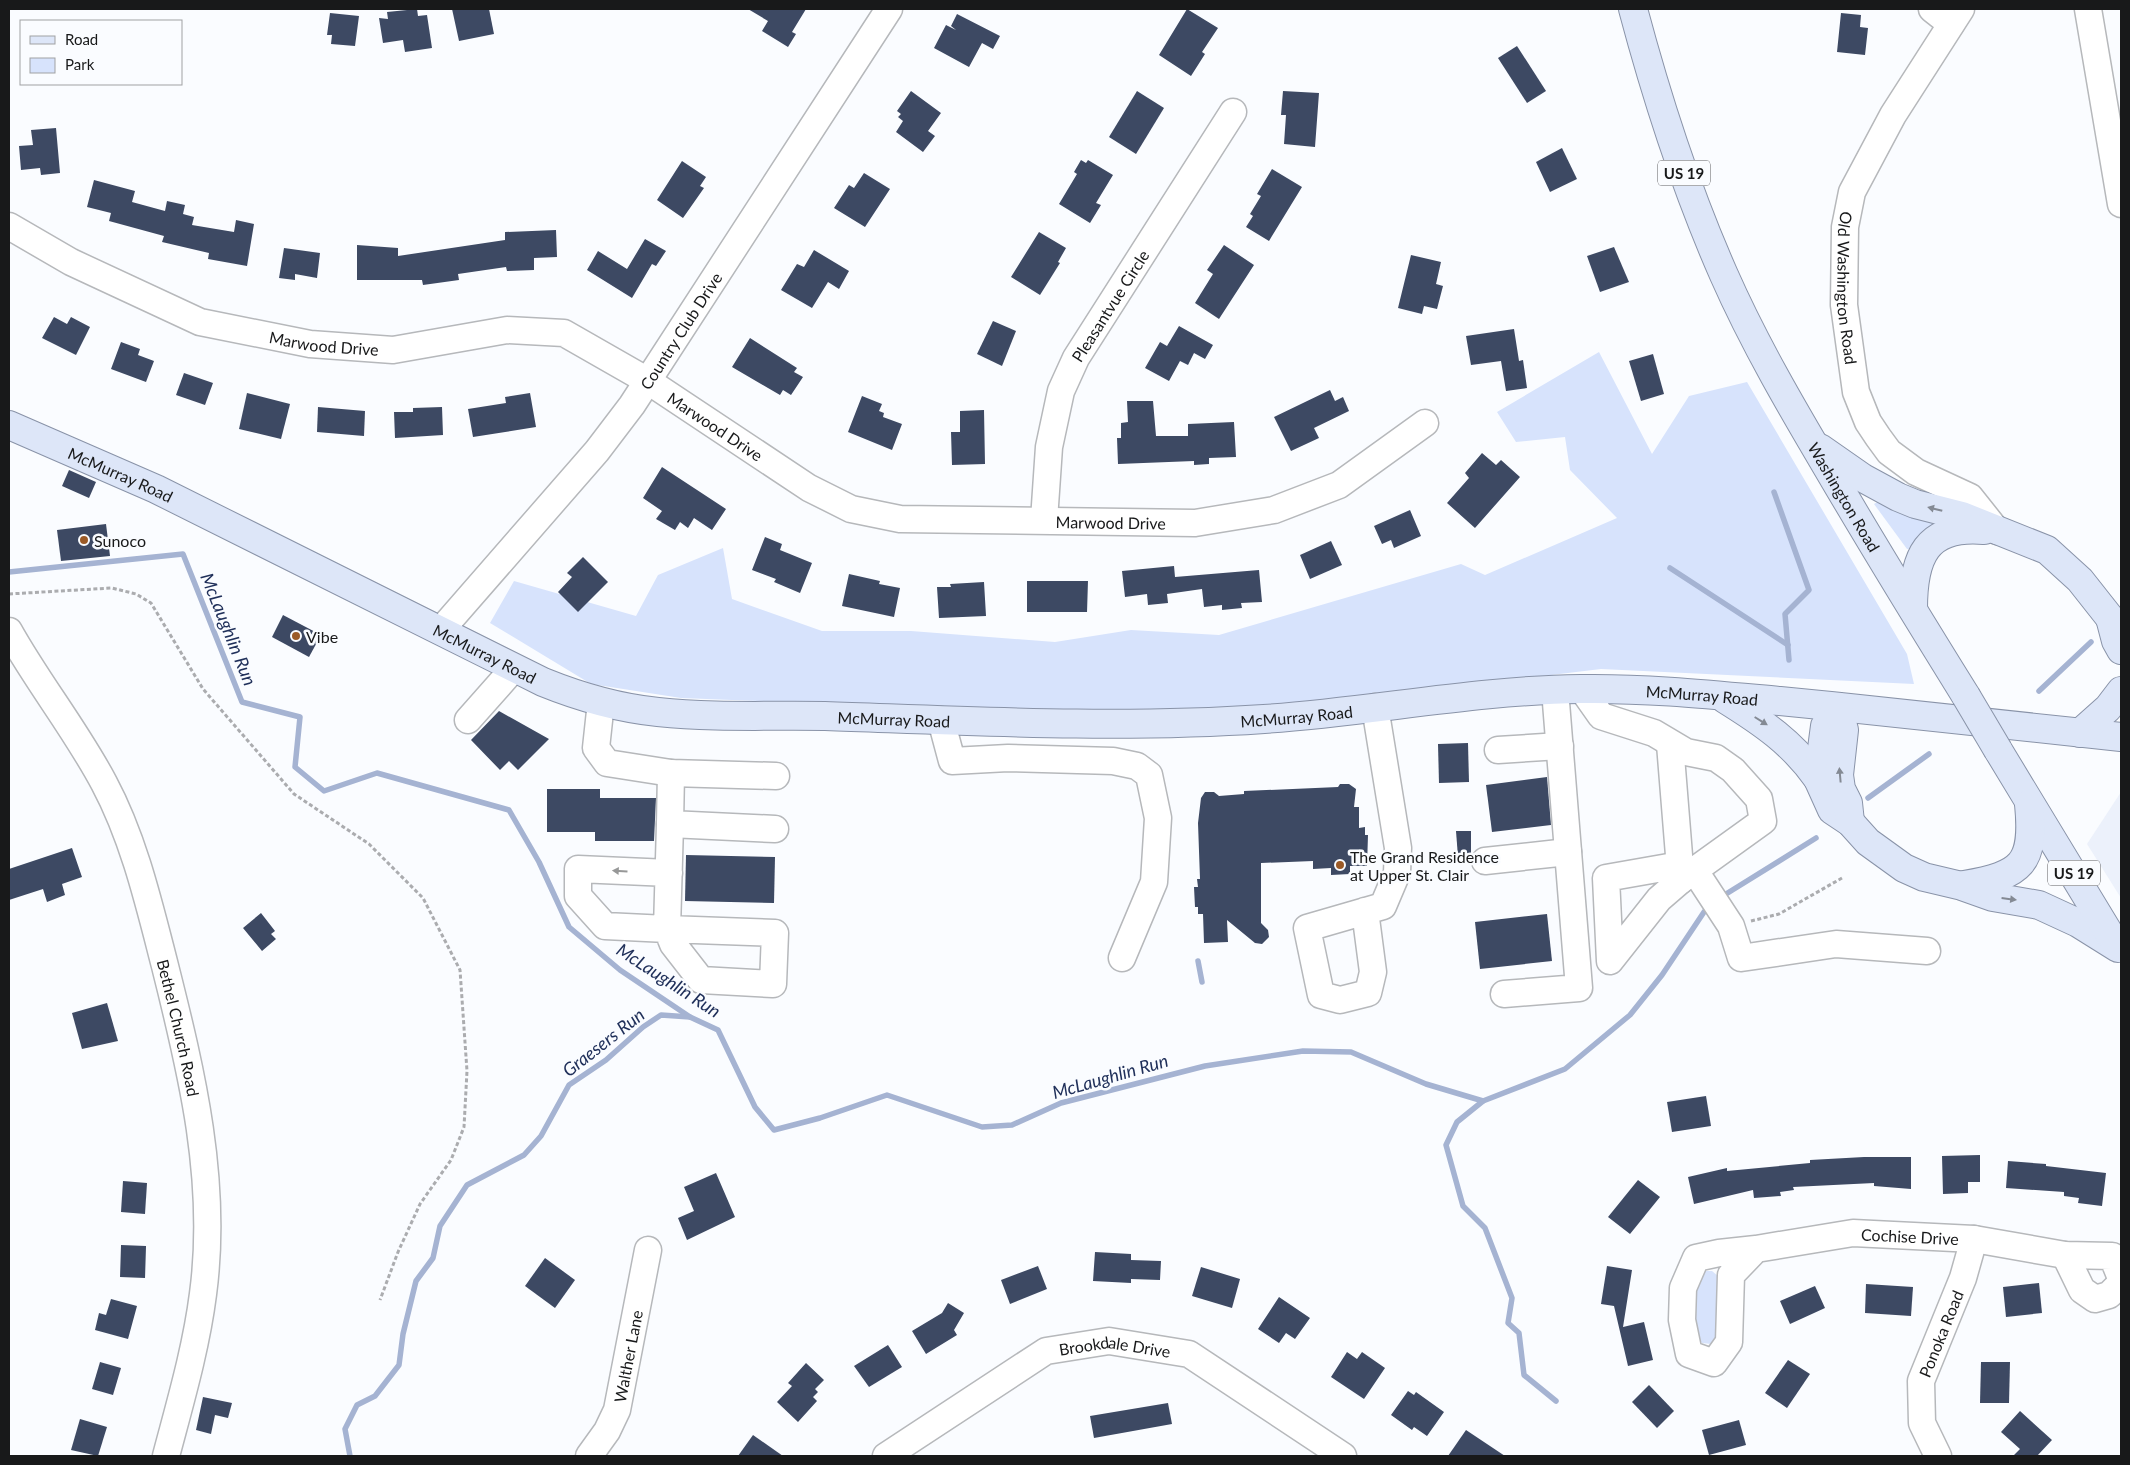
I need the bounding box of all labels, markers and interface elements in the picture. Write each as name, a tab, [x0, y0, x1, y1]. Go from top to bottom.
legend	[20, 20, 182, 85]
text: Road	[65, 30, 98, 48]
text: Park	[65, 55, 95, 73]
road number: US 19	[1658, 160, 1710, 186]
street label: Old Washington Road	[1834, 210, 1862, 365]
street label: Pleasantvue Circle	[1067, 246, 1152, 365]
street label: Country Club Drive	[635, 269, 725, 393]
street label: Marwood Drive	[268, 327, 380, 358]
street label: Marwood Drive	[664, 387, 767, 464]
street label: Washington Road	[1805, 439, 1884, 555]
street label: McMurray Road	[65, 443, 176, 506]
one-way arrow	[1927, 505, 1942, 513]
street label: Marwood Drive	[1056, 512, 1166, 532]
place label: Sunoco	[94, 531, 146, 550]
marker: Sunoco	[78, 534, 90, 546]
water label: McLaughlin Run	[196, 569, 262, 689]
street label: McMurray Road	[430, 619, 540, 687]
place label: Vibe	[306, 627, 338, 646]
marker: Vibe	[290, 630, 302, 642]
street label: McMurray Road	[1645, 681, 1759, 708]
street label: McMurray Road	[1240, 701, 1354, 730]
street label: McMurray Road	[837, 707, 950, 730]
one-way arrow	[1754, 717, 1767, 726]
one-way arrow	[1836, 767, 1844, 783]
place label: The Grand Residence at Upper St. Clair	[1350, 847, 1499, 884]
marker: The Grand Residence at Upper St. Clair	[1334, 859, 1346, 871]
road number: US 19	[2048, 860, 2100, 886]
one-way arrow	[612, 867, 628, 875]
one-way arrow	[2001, 895, 2017, 903]
water label: McLaughlin Run	[613, 938, 725, 1022]
street label: Bethel Church Road	[154, 957, 204, 1098]
water label: Graesers Run	[558, 1003, 648, 1081]
water label: McLaughlin Run	[1049, 1049, 1171, 1103]
street label: Cochise Drive	[1861, 1224, 1959, 1248]
street label: Ponoka Road	[1914, 1287, 1967, 1380]
street label: Walther Lane	[609, 1308, 646, 1404]
street label: Brookdale Drive	[1057, 1332, 1172, 1360]

